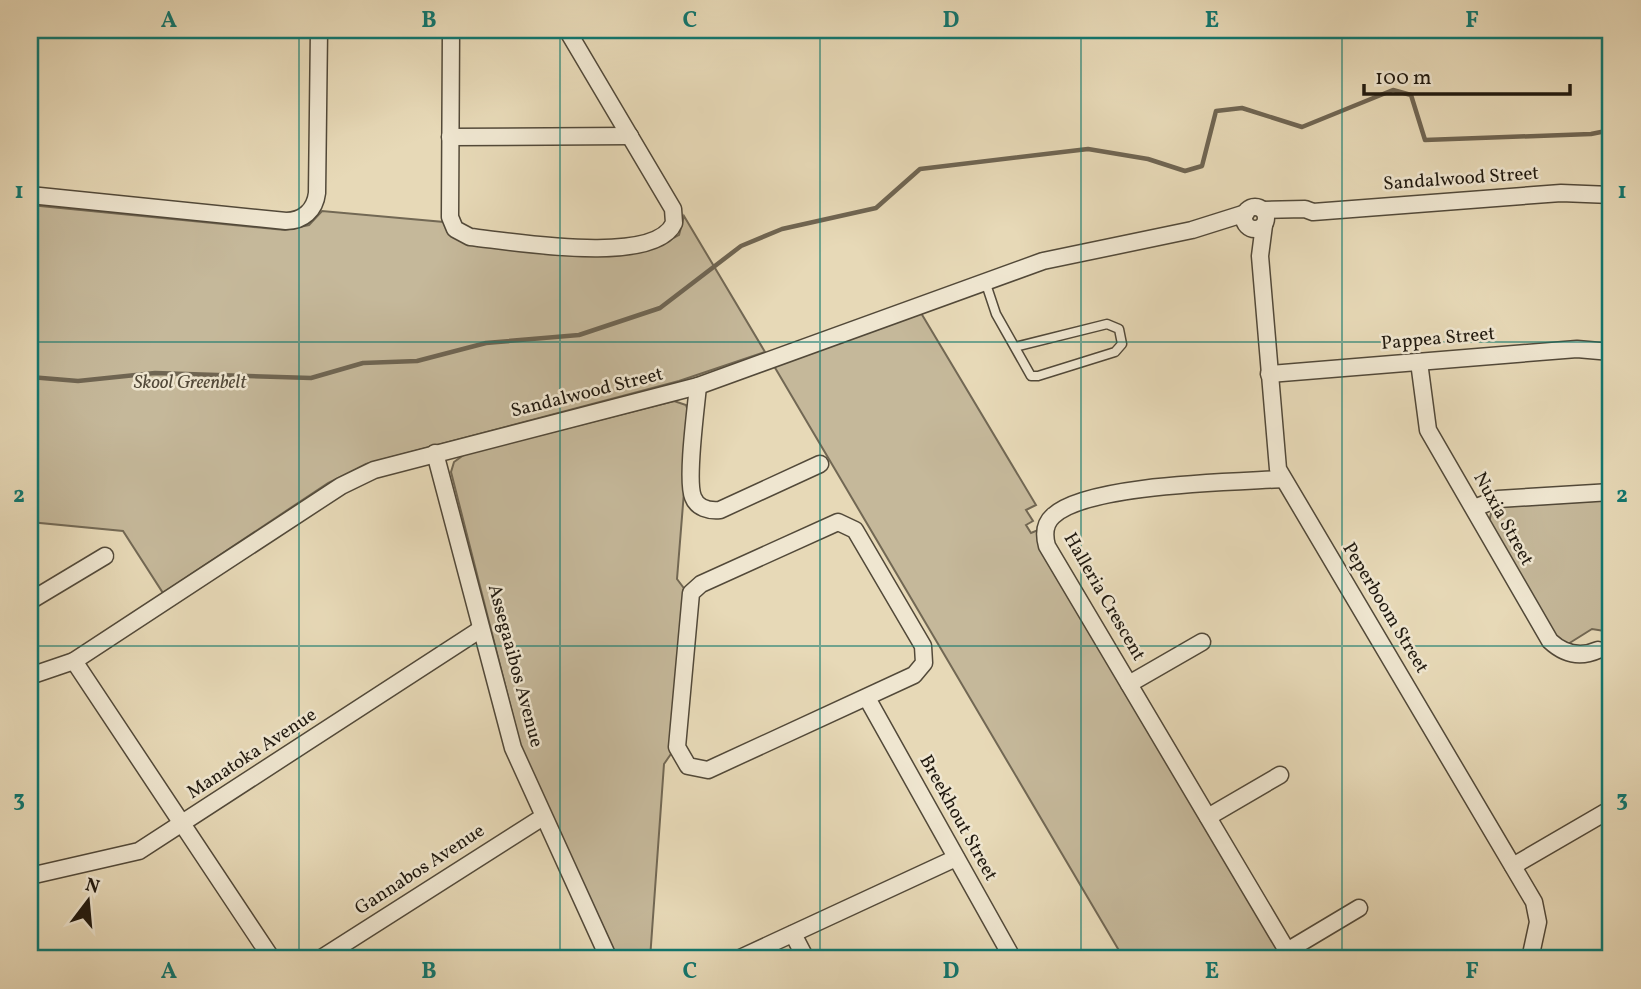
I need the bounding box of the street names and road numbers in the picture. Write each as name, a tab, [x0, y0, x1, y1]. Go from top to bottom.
street label: Sandalwood Street	[1382, 161, 1540, 197]
street label: Pappea Street	[1380, 321, 1496, 357]
street label: Sandalwood Street	[508, 361, 666, 425]
street label: Nuxia Street	[1467, 467, 1540, 571]
street label: Halleria Crescent	[1057, 528, 1151, 666]
street label: Peperboom Street	[1336, 538, 1435, 679]
street label: Assegaaibos Avenue	[481, 582, 549, 750]
street label: Manatoka Avenue	[182, 702, 322, 806]
street label: Breekhout Street	[913, 750, 1004, 886]
street label: Gannabos Avenue	[350, 818, 490, 922]

